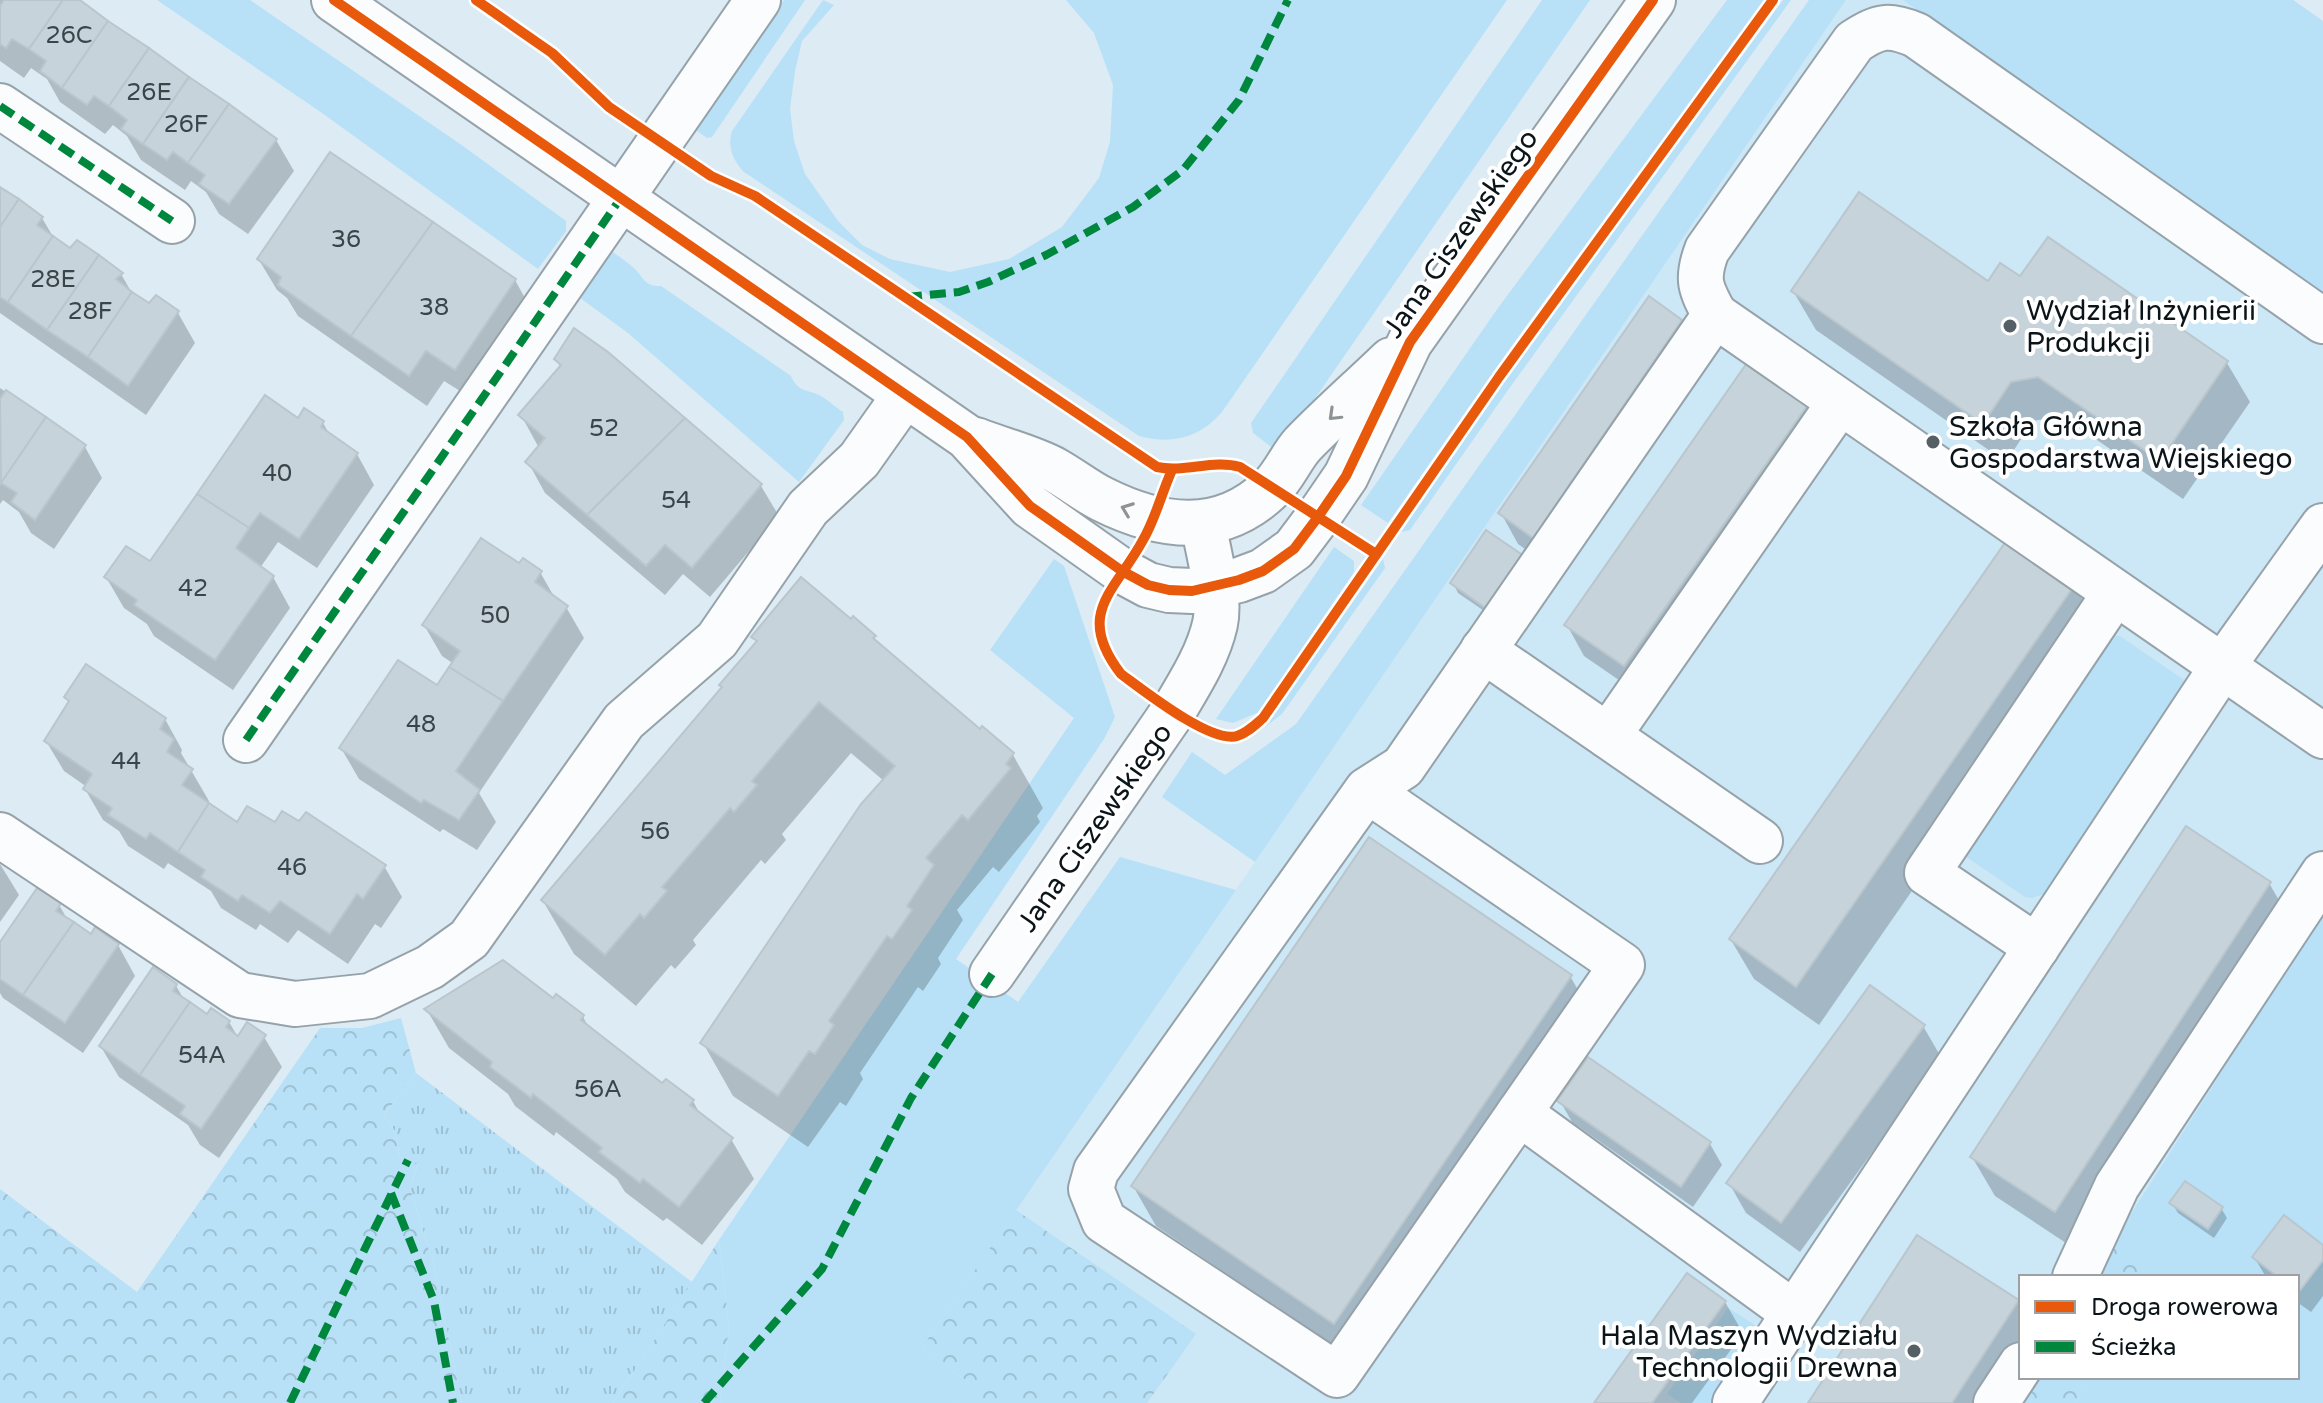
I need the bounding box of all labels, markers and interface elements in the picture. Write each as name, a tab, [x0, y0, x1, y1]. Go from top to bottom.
house number: 26C	[46, 21, 92, 50]
house number: 26E	[126, 78, 172, 107]
house number: 26F	[164, 110, 208, 139]
street label: Jana Ciszewskiego	[1376, 123, 1546, 344]
house number: 36	[331, 225, 361, 254]
house number: 28E	[30, 265, 76, 294]
house number: 38	[419, 293, 449, 322]
place label: Wydział Inżynierii Produkcji	[2026, 294, 2256, 360]
house number: 28F	[68, 297, 112, 326]
marker: Wydział Inżynierii Produkcji	[2001, 317, 2019, 335]
one-way arrow	[1329, 406, 1343, 420]
place label: Szkoła Główna Gospodarstwa Wiejskiego	[1949, 410, 2293, 476]
house number: 52	[589, 414, 619, 443]
marker: Szkoła Główna Gospodarstwa Wiejskiego	[1924, 433, 1942, 451]
house number: 40	[262, 459, 292, 488]
house number: 54	[661, 486, 691, 515]
one-way arrow	[1121, 502, 1135, 519]
house number: 42	[178, 574, 208, 603]
house number: 50	[480, 601, 510, 630]
house number: 48	[406, 710, 436, 739]
street label: Jana Ciszewskiego	[1010, 717, 1180, 938]
house number: 44	[111, 747, 141, 776]
house number: 56	[640, 817, 670, 846]
house number: 46	[277, 853, 307, 882]
house number: 54A	[178, 1041, 226, 1070]
house number: 56A	[574, 1075, 622, 1104]
legend	[2019, 1275, 2299, 1379]
text: Droga rowerowa	[2091, 1293, 2278, 1322]
place label: Hala Maszyn Wydziału Technologii Drewna	[1600, 1319, 1898, 1385]
text: Ścieżka	[2091, 1332, 2176, 1362]
marker: Hala Maszyn Wydziału Technologii Drewna	[1905, 1342, 1923, 1360]

